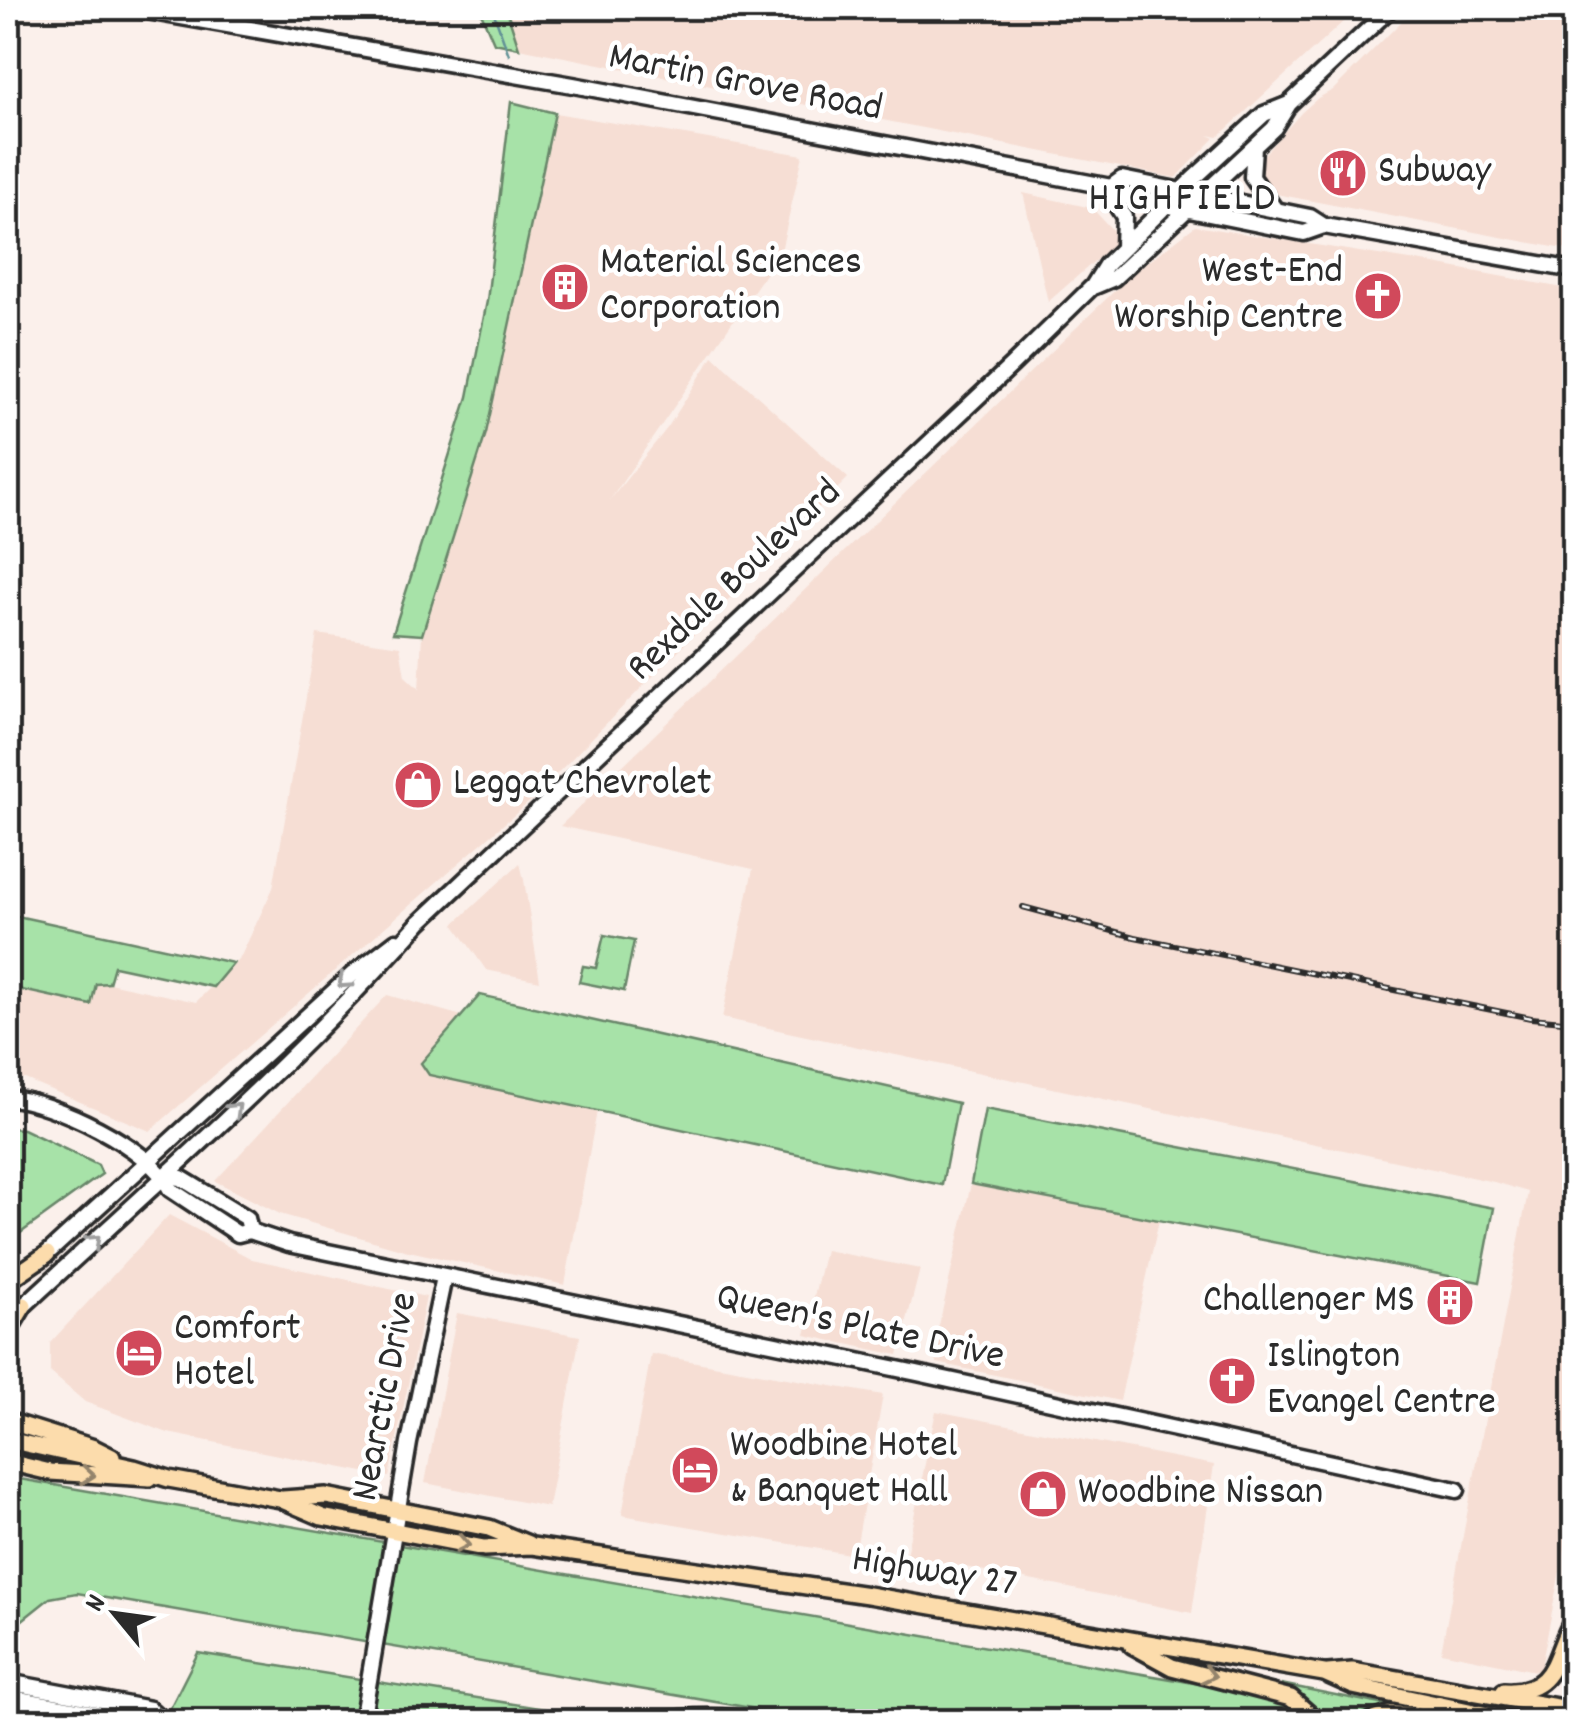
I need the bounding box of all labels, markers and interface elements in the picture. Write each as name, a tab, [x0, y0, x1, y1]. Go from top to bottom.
street label: Martin Grove Road	[603, 31, 887, 139]
place label: Subway	[1378, 145, 1492, 202]
restaurant icon: Subway	[1317, 147, 1369, 199]
district label: HIGHFIELD	[1088, 171, 1278, 231]
place label: Material Sciences Corporation	[600, 236, 862, 339]
place label: West-End Worship Centre	[1114, 245, 1343, 348]
building icon: Material Sciences Corporation	[539, 261, 591, 313]
church icon: West-End Worship Centre	[1352, 270, 1404, 322]
street label: Rexdale Boulevard	[616, 467, 856, 697]
place label: Leggat Chevrolet	[453, 757, 712, 814]
shop icon: Leggat Chevrolet	[392, 759, 444, 811]
one-way arrow	[337, 970, 356, 988]
one-way arrow	[224, 1103, 242, 1121]
one-way arrow	[82, 1234, 101, 1252]
street label: Queen's Plate Drive	[711, 1271, 1009, 1387]
place label: Challenger MS	[1203, 1274, 1415, 1331]
building icon: Challenger MS	[1424, 1276, 1476, 1328]
street label: Nearctic Drive	[339, 1288, 435, 1506]
place label: Comfort Hotel	[174, 1302, 301, 1405]
hotel icon: Comfort Hotel	[113, 1327, 165, 1379]
place label: Islington Evangel Centre	[1267, 1330, 1496, 1433]
church icon: Islington Evangel Centre	[1206, 1355, 1258, 1407]
place label: Woodbine Hotel & Banquet Hall	[730, 1419, 957, 1522]
hotel icon: Woodbine Hotel & Banquet Hall	[669, 1444, 721, 1496]
one-way arrow	[80, 1464, 96, 1486]
place label: Woodbine Nissan	[1078, 1466, 1323, 1523]
shop icon: Woodbine Nissan	[1017, 1468, 1069, 1520]
one-way arrow	[454, 1533, 471, 1554]
street label: Highway 27	[847, 1533, 1021, 1615]
north arrow	[65, 1564, 165, 1664]
text: N	[77, 1589, 118, 1620]
one-way arrow	[1200, 1663, 1217, 1684]

